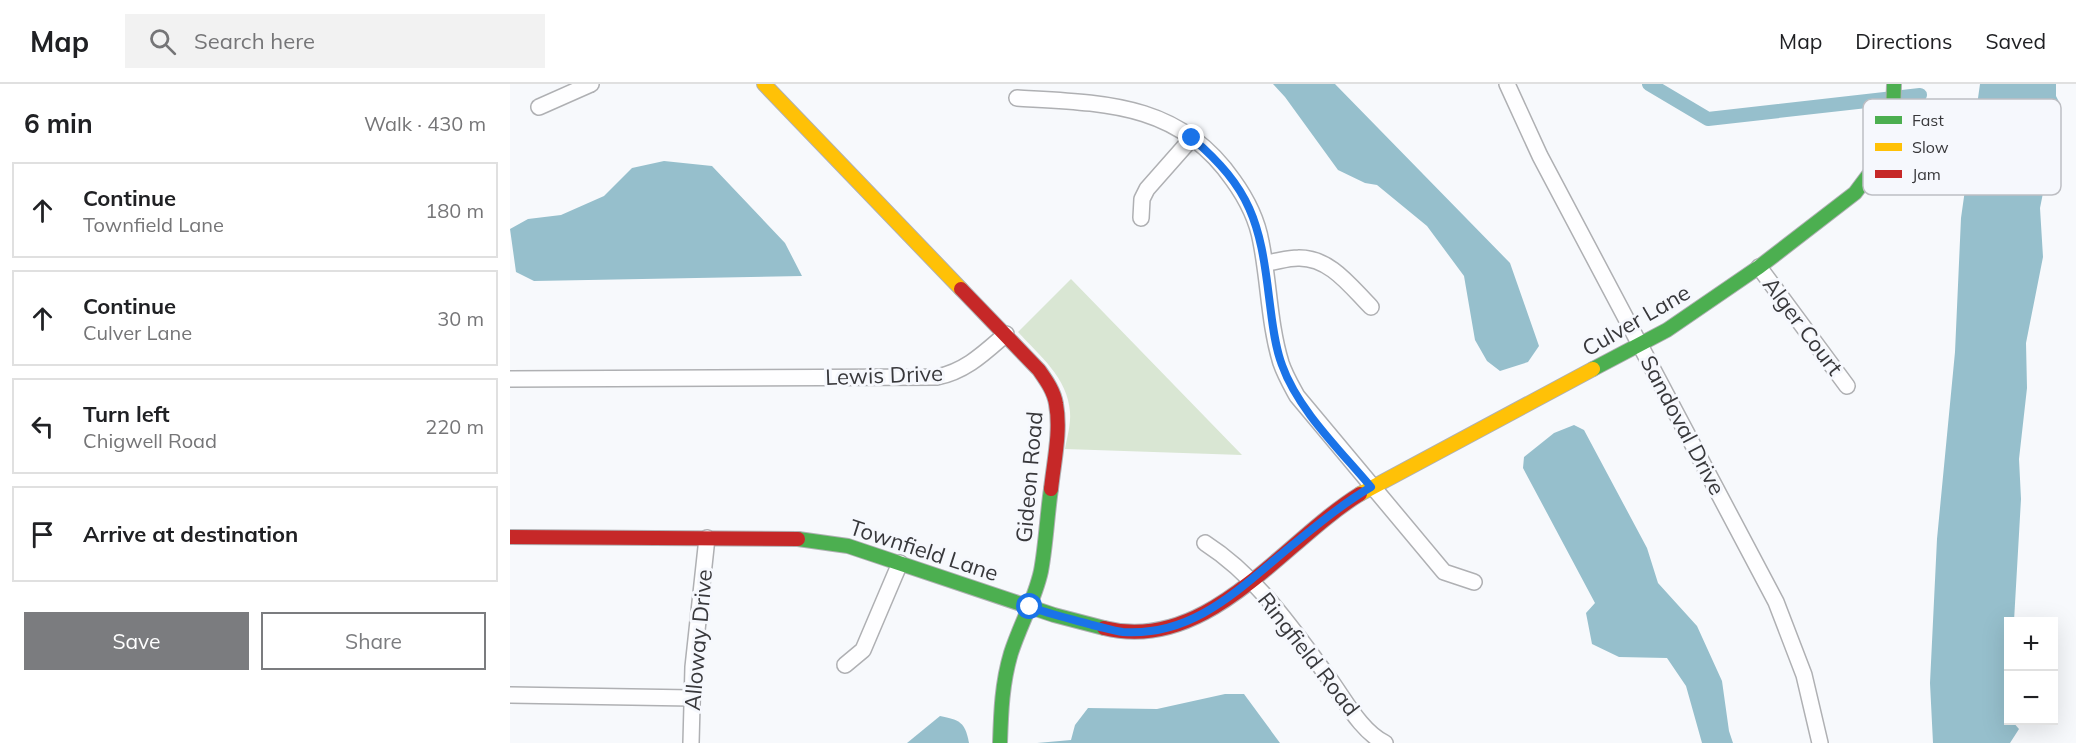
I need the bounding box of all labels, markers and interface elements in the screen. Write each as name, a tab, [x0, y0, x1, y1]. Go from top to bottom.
search box	[125, 14, 545, 68]
text: Map	[30, 24, 89, 59]
icon: search	[146, 25, 179, 58]
text: Search here	[194, 27, 315, 55]
text: Map	[1779, 28, 1822, 54]
text: Directions	[1855, 28, 1952, 54]
text: Saved	[1985, 28, 2046, 54]
legend	[1863, 99, 2061, 195]
text: 6 min	[24, 107, 93, 140]
text: Fast	[1912, 110, 1944, 130]
text: Walk · 430 m	[364, 111, 486, 136]
route end	[1178, 124, 1204, 150]
text: Slow	[1912, 137, 1949, 157]
text: Jam	[1912, 164, 1941, 184]
text: Continue	[83, 184, 176, 212]
icon: ahead	[26, 194, 59, 227]
text: 180 m	[425, 198, 484, 223]
text: Townfield Lane	[83, 212, 224, 237]
street label: Alger Court	[1757, 271, 1849, 381]
street label: Culver Lane	[1577, 278, 1695, 362]
text: Continue	[83, 292, 176, 320]
icon: ahead	[26, 302, 59, 335]
text: 30 m	[437, 306, 484, 331]
text: Culver Lane	[83, 320, 192, 345]
street label: Sandoval Drive	[1634, 350, 1732, 500]
street label: Lewis Drive	[825, 359, 943, 391]
text: Turn left	[83, 400, 170, 428]
icon: left	[26, 410, 59, 443]
street label: Gideon Road	[1009, 410, 1049, 544]
text: 220 m	[425, 414, 484, 439]
text: Chigwell Road	[83, 428, 217, 453]
street label: Townfield Lane	[846, 513, 1002, 587]
icon: arrive	[26, 518, 59, 551]
text: Arrive at destination	[83, 520, 298, 548]
street label: Alloway Drive	[678, 568, 718, 712]
street label: Ringfield Road	[1252, 587, 1366, 721]
route start	[1016, 593, 1042, 619]
button: Save	[24, 612, 249, 670]
button: Share	[261, 612, 486, 670]
map controls	[2004, 617, 2058, 725]
button: +	[2004, 617, 2058, 671]
button: −	[2004, 671, 2058, 725]

